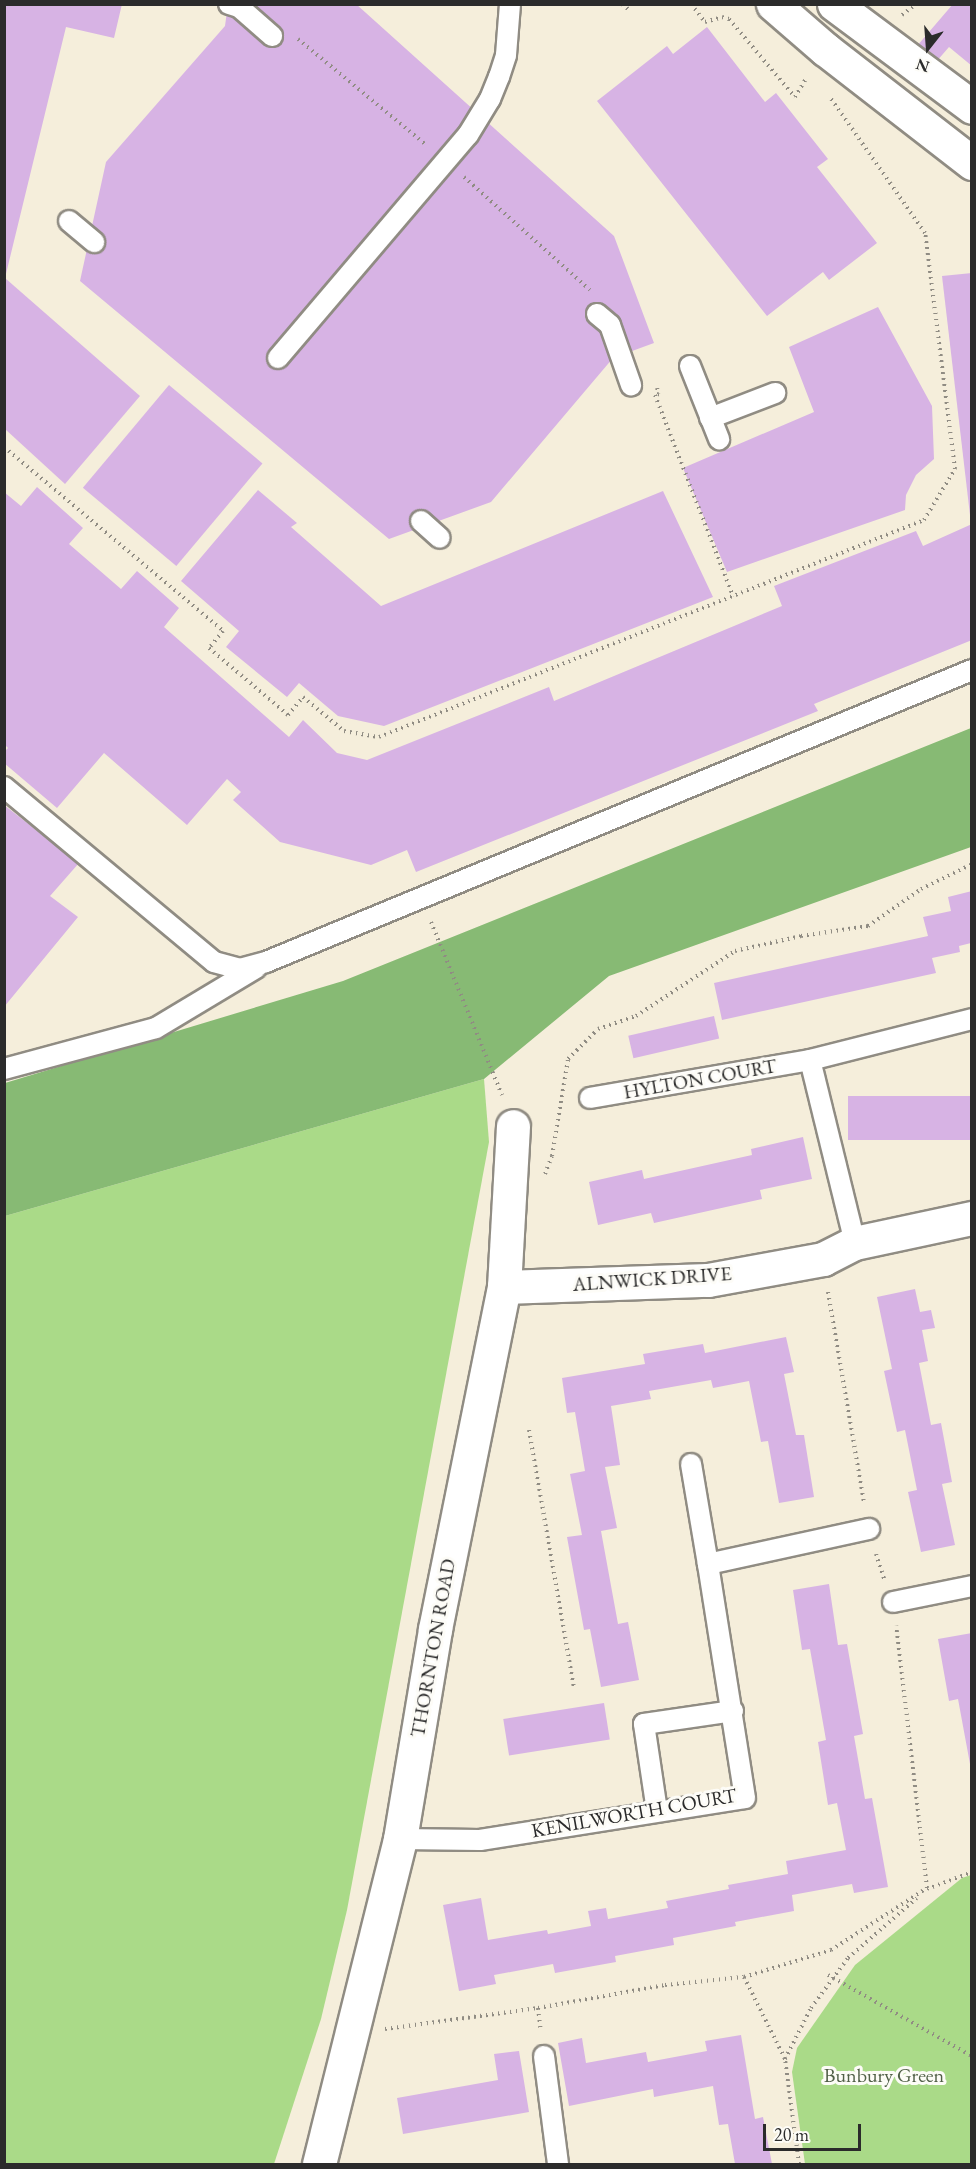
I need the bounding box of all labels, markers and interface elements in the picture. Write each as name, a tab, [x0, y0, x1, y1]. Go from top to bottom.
north arrow	[898, 18, 958, 78]
text: N	[913, 54, 932, 78]
street label: HYLTON COURT	[622, 1054, 778, 1104]
street label: ALNWICK DRIVE	[572, 1261, 732, 1297]
street label: THORNTON ROAD	[405, 1557, 461, 1739]
street label: KENILWORTH COURT	[530, 1783, 738, 1843]
park label: Bunbury Green	[824, 2063, 944, 2087]
scale bar	[766, 2112, 864, 2150]
text: 20 m	[774, 2123, 809, 2146]

